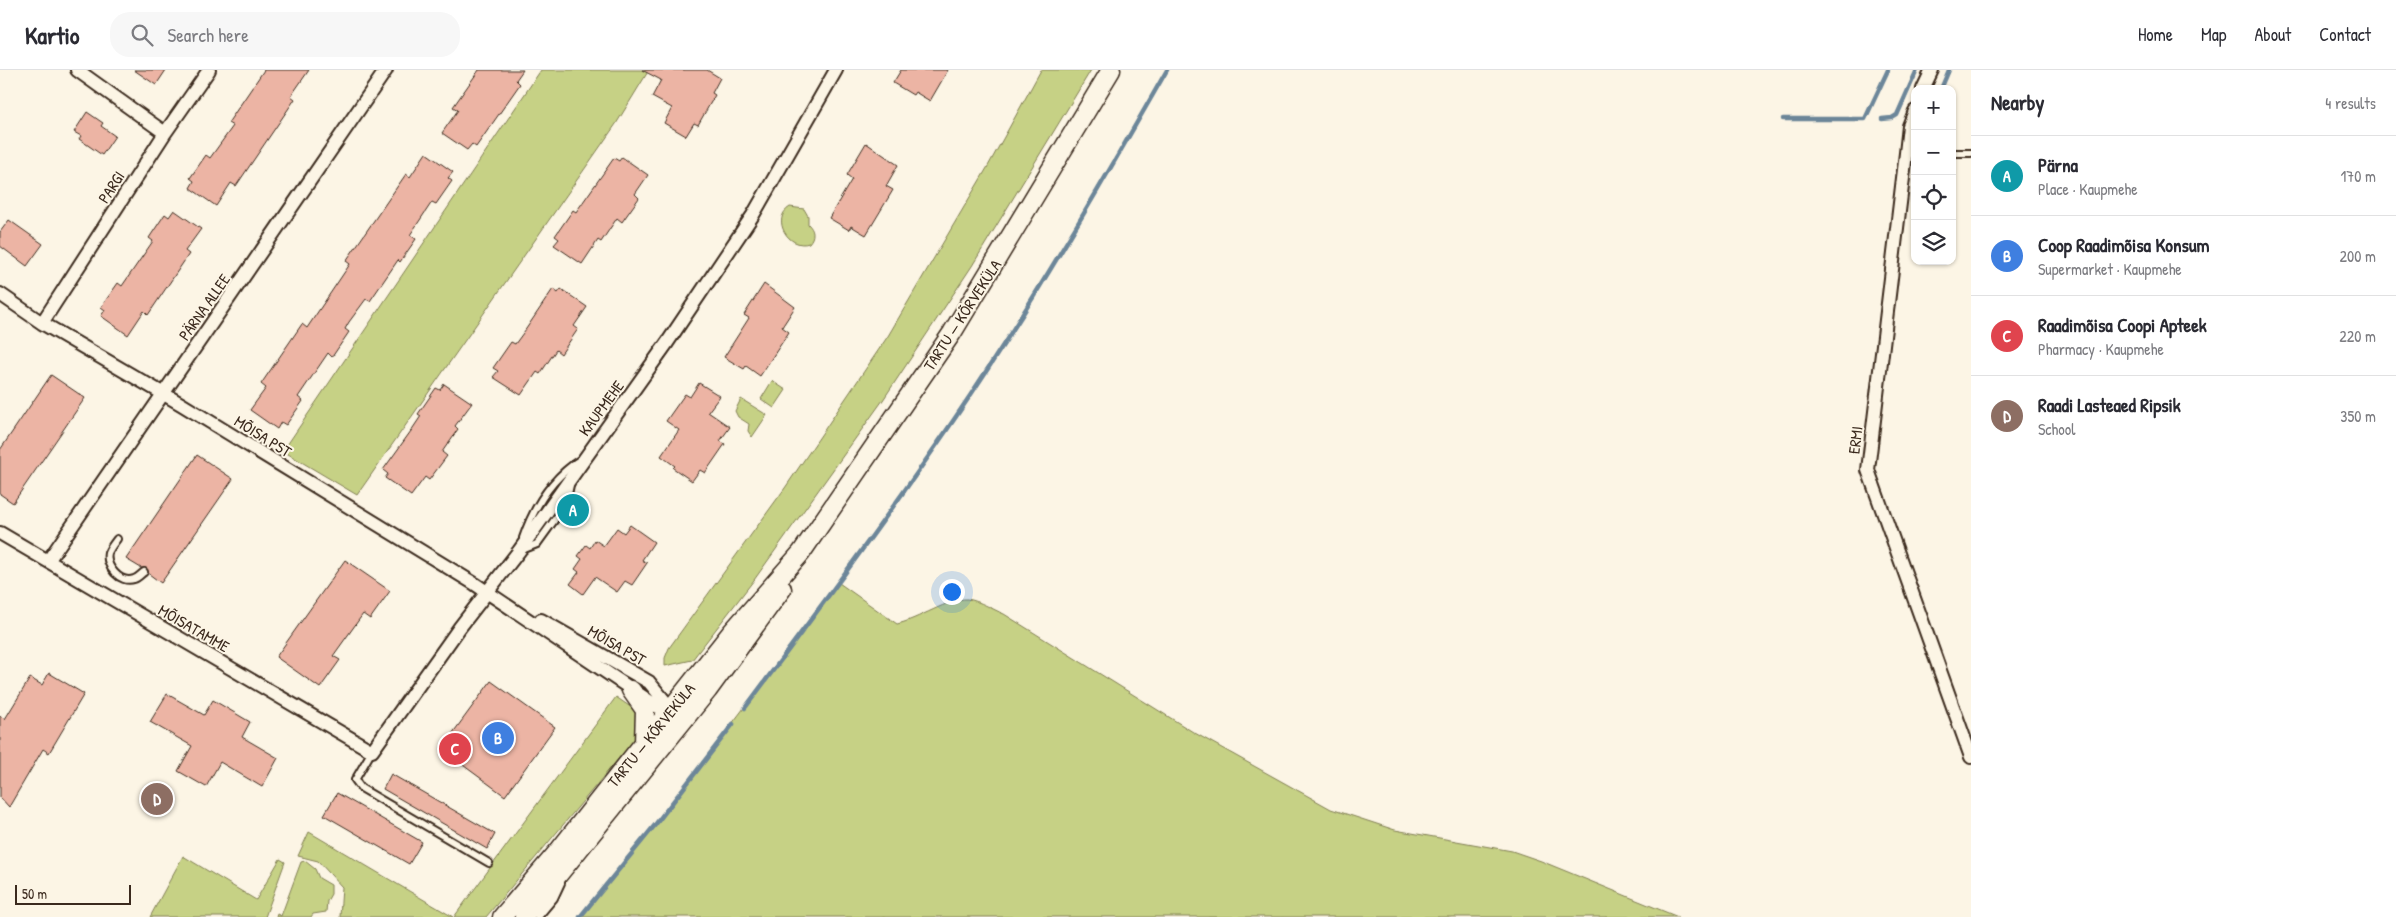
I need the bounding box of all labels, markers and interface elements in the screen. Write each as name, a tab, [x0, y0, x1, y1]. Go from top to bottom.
search box	[110, 12, 460, 57]
text: Kartio	[25, 19, 80, 51]
icon: search	[128, 21, 156, 49]
text: Search here	[168, 22, 249, 48]
text: Home	[2138, 22, 2173, 47]
text: Map	[2201, 22, 2226, 47]
text: About	[2254, 22, 2291, 47]
text: Contact	[2319, 22, 2371, 47]
map controls	[1911, 85, 1956, 265]
button: +	[1911, 85, 1956, 130]
text: Nearby	[1991, 88, 2044, 117]
text: 4 results	[2325, 92, 2376, 114]
button: −	[1911, 130, 1956, 175]
text: Pärna	[2038, 152, 2078, 178]
text: A	[2003, 165, 2011, 187]
text: 170 m	[2341, 165, 2376, 187]
street label: PARGI	[92, 167, 130, 207]
button: locate	[1911, 175, 1956, 220]
text: Place · Kaupmehe	[2038, 178, 2138, 200]
button: layers	[1911, 220, 1956, 265]
text: Coop Raadimõisa Konsum	[2038, 232, 2209, 258]
text: B	[2003, 245, 2011, 267]
text: 200 m	[2340, 245, 2376, 267]
street label: TARTU — KÕRVEKÜLA	[918, 255, 1006, 375]
text: Supermarket · Kaupmehe	[2038, 258, 2182, 280]
street label: PÄRNA ALLEE	[173, 269, 235, 345]
text: Raadimõisa Coopi Apteek	[2038, 312, 2207, 338]
text: C	[2003, 325, 2011, 347]
text: 220 m	[2339, 325, 2376, 347]
text: Pharmacy · Kaupmehe	[2038, 338, 2164, 360]
street label: KAUPMEHE	[573, 376, 629, 440]
text: Raadi Lasteaed Ripsik	[2038, 392, 2181, 418]
text: D	[2003, 405, 2011, 427]
text: 350 m	[2340, 405, 2376, 427]
street label: MÕISA PST	[230, 410, 296, 462]
text: School	[2038, 418, 2075, 440]
street label: ERMI	[1842, 425, 1868, 455]
pin: A	[557, 491, 589, 529]
your location	[939, 579, 965, 605]
street label: MÕISATAMME	[154, 599, 234, 657]
street label: MÕISA PST	[584, 620, 650, 671]
street label: TARTU — KÕRVEKÜLA	[602, 678, 700, 792]
pin: B	[482, 719, 514, 757]
pin: C	[439, 730, 471, 768]
pin: D	[141, 780, 173, 818]
scale bar	[15, 882, 131, 905]
text: 50 m	[22, 884, 47, 903]

